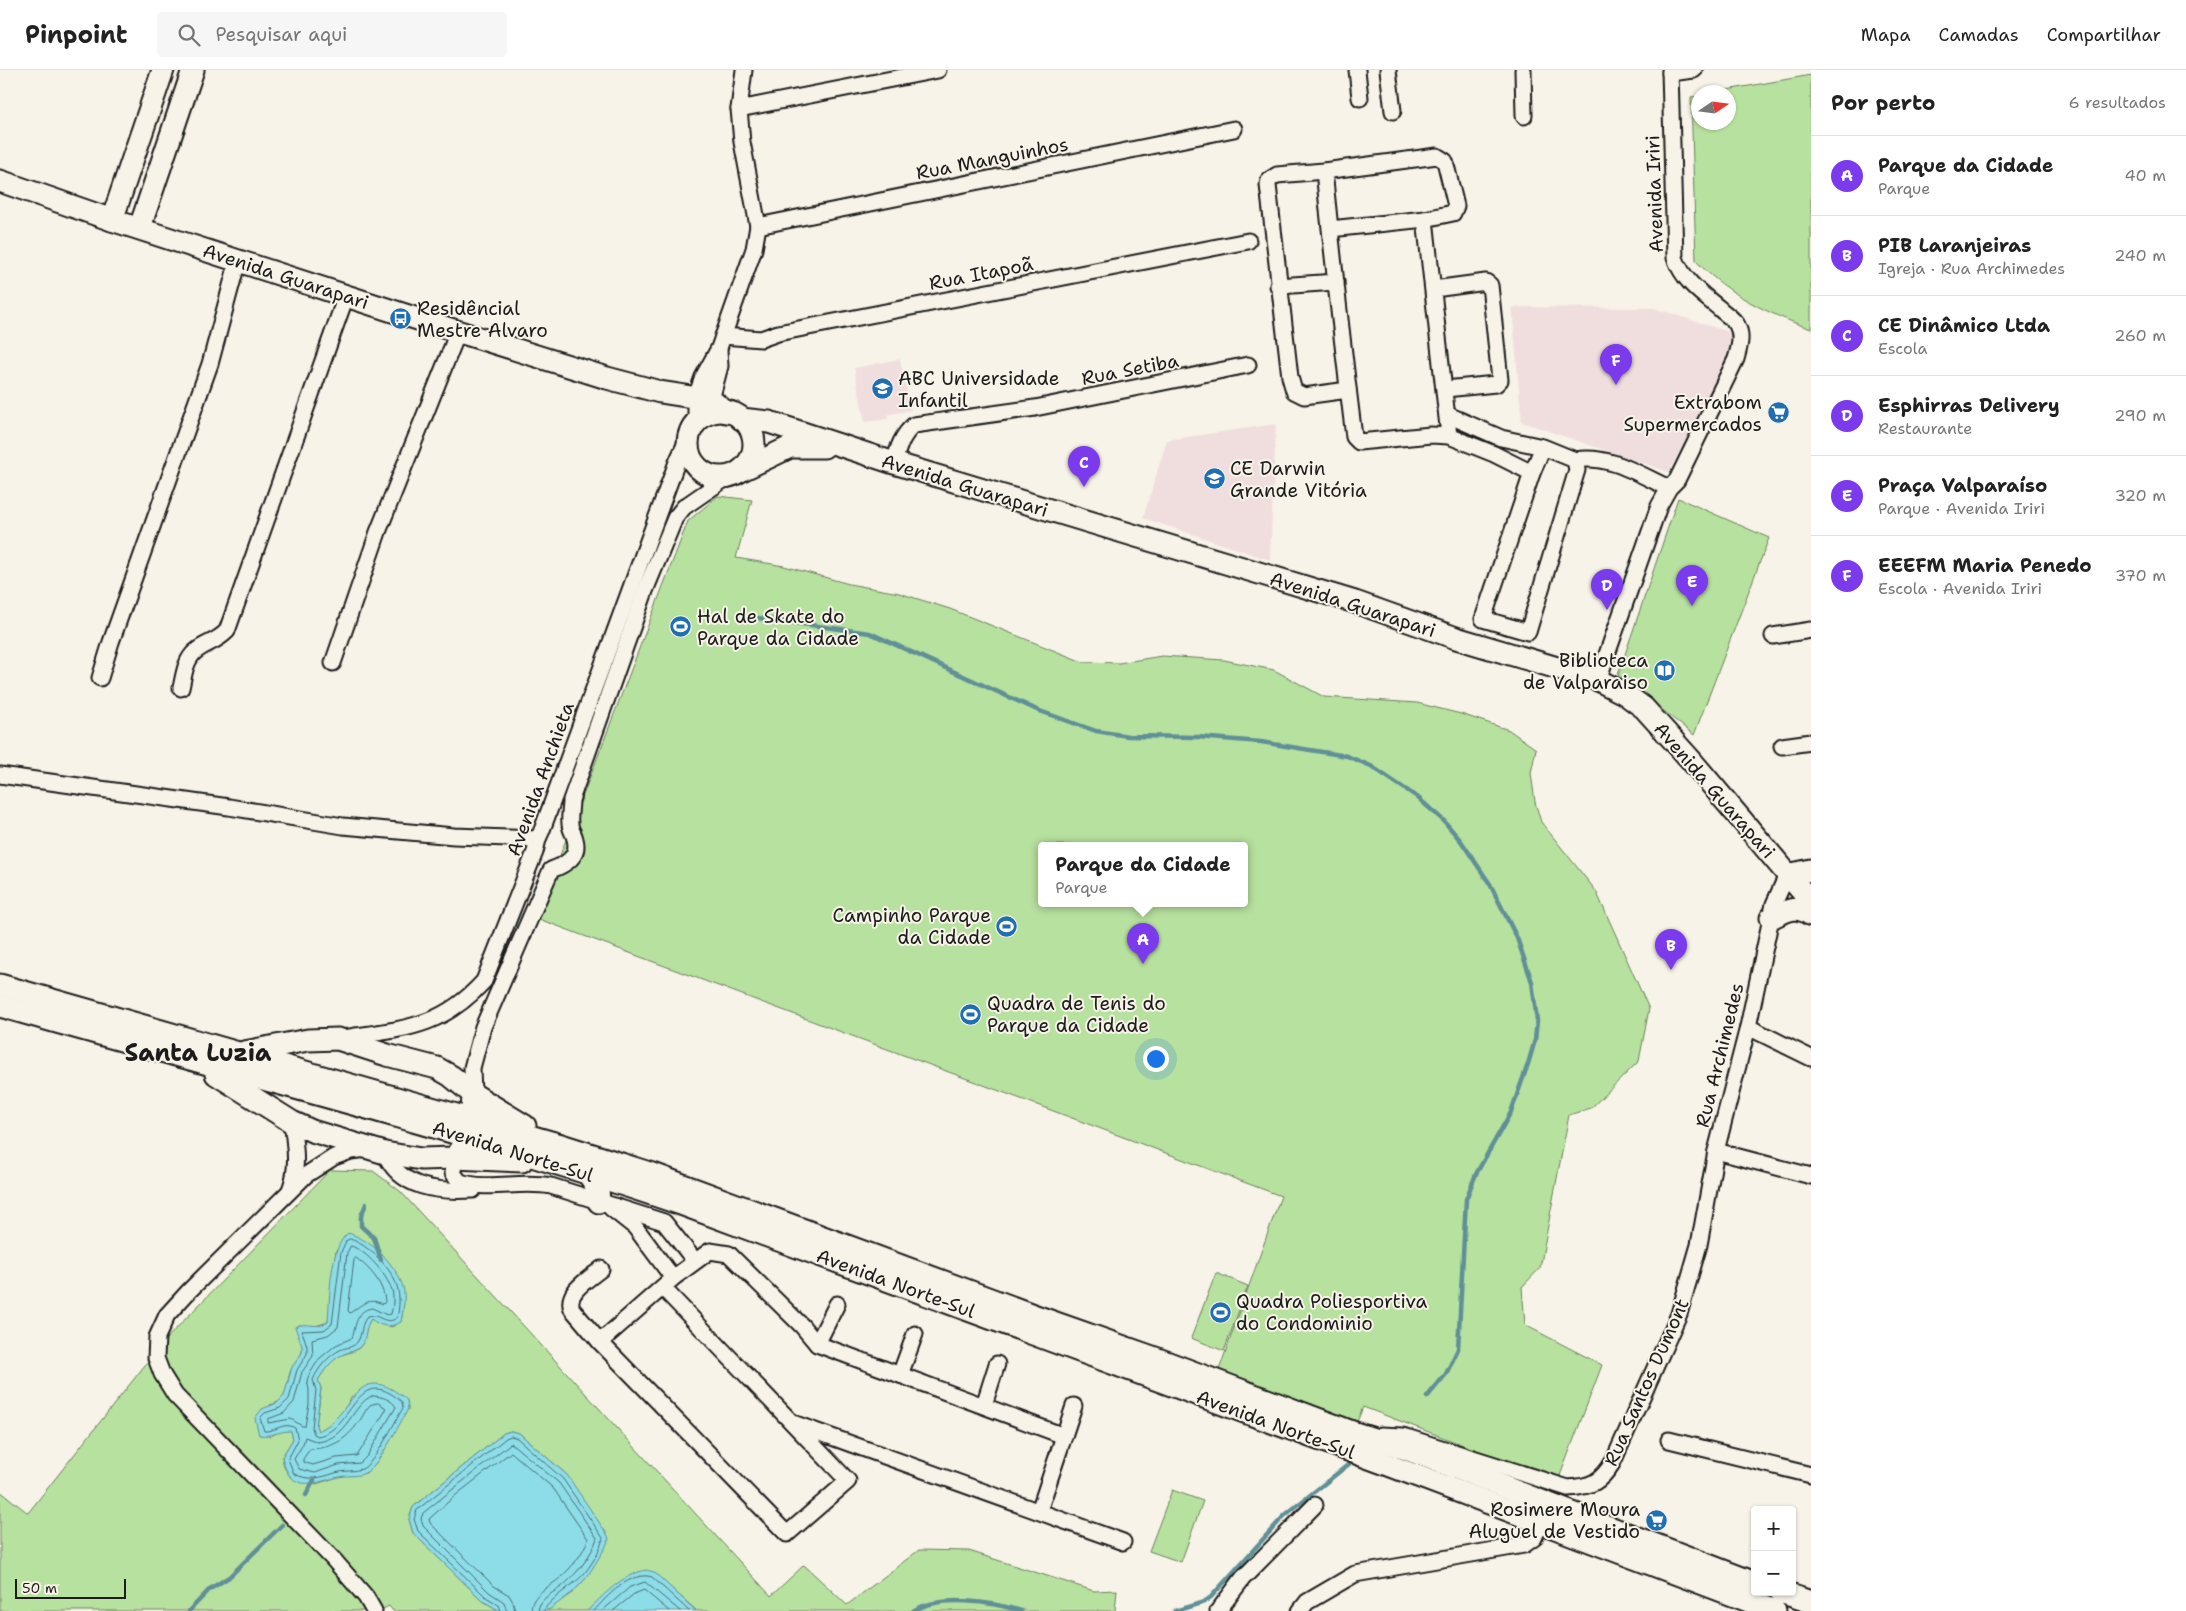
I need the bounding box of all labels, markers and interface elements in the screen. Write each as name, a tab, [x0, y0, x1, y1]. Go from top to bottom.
search box	[157, 12, 507, 57]
text: Pinpoint	[25, 19, 127, 51]
icon: search	[175, 21, 203, 49]
text: Pesquisar aqui	[215, 22, 347, 47]
text: Mapa	[1861, 23, 1911, 47]
text: Camadas	[1939, 23, 2019, 47]
text: Compartilhar	[2047, 23, 2161, 47]
north arrow	[1691, 85, 1736, 130]
text: Por perto	[1831, 89, 1935, 117]
text: 6 resultados	[2068, 92, 2166, 113]
street label: Rua Manguinhos	[914, 131, 1070, 186]
street label: Avenida Iriri	[1640, 135, 1669, 253]
text: Parque da Cidade	[1878, 153, 2053, 178]
text: A	[1841, 165, 1853, 186]
text: 40 m	[2124, 165, 2166, 186]
text: Parque	[1878, 178, 1930, 199]
text: PIB Laranjeiras	[1878, 233, 2031, 258]
street label: Avenida Guarapari	[200, 238, 372, 315]
text: B	[1842, 245, 1852, 266]
text: 240 m	[2114, 245, 2166, 266]
street label: Rua Itapoã	[927, 251, 1035, 296]
text: Igreja · Rua Archimedes	[1878, 258, 2065, 279]
place label: Residêncial Mestre Alvaro	[417, 296, 548, 343]
bus stop icon: Residêncial Mestre Alvaro	[389, 307, 413, 331]
text: CE Dinâmico Ltda	[1878, 313, 2050, 338]
text: C	[1842, 325, 1852, 346]
text: 260 m	[2114, 325, 2166, 346]
text: Escola	[1878, 338, 1927, 359]
pin: F	[1600, 344, 1632, 385]
street label: Rua Setiba	[1079, 348, 1181, 391]
place label: ABC Universidade Infantil	[898, 366, 1059, 413]
school or university icon: ABC Universidade Infantil	[870, 377, 894, 401]
place label: Extrabom Supermercados	[1624, 390, 1762, 437]
text: Esphirras Delivery	[1878, 393, 2060, 418]
supermarket icon: Extrabom Supermercados	[1766, 401, 1790, 425]
text: D	[1841, 405, 1853, 426]
text: 290 m	[2114, 405, 2166, 426]
text: Restaurante	[1878, 418, 1972, 439]
pin: C	[1068, 446, 1100, 487]
street label: Avenida Guarapari	[878, 448, 1051, 523]
place label: CE Darwin Grande Vitória	[1230, 456, 1367, 503]
school or university icon: CE Darwin Grande Vitória	[1202, 467, 1226, 491]
text: Praça Valparaíso	[1878, 473, 2047, 498]
text: E	[1842, 485, 1852, 506]
text: 320 m	[2115, 485, 2166, 506]
text: Parque · Avenida Iriri	[1878, 498, 2045, 519]
text: EEEFM Maria Penedo	[1878, 553, 2092, 578]
pin: E	[1676, 565, 1708, 606]
text: F	[1842, 565, 1852, 586]
text: 370 m	[2115, 565, 2166, 586]
street label: Avenida Guarapari	[1267, 566, 1439, 643]
pin: D	[1591, 569, 1623, 610]
text: Escola · Avenida Iriri	[1878, 578, 2042, 599]
place label: Hal de Skate do Parque da Cidade	[697, 604, 859, 651]
sports icon: Hal de Skate do Parque da Cidade	[669, 615, 693, 639]
place label: Biblioteca de Valparaiso	[1523, 648, 1648, 695]
library icon: Biblioteca de Valparaiso	[1652, 659, 1676, 683]
street label: Avenida Anchieta	[501, 699, 580, 860]
street label: Avenida Guarapari	[1648, 717, 1781, 864]
popup	[1038, 842, 1248, 907]
text: Parque da Cidade	[1055, 852, 1231, 877]
text: Parque	[1055, 877, 1108, 898]
place label: Campinho Parque da Cidade	[833, 903, 991, 950]
sports icon: Campinho Parque da Cidade	[995, 914, 1019, 938]
pin: A	[1127, 923, 1159, 964]
pin: B	[1655, 929, 1687, 970]
street label: Rua Archimedes	[1689, 980, 1749, 1130]
place label: Quadra de Tenis do Parque da Cidade	[987, 991, 1166, 1038]
sports icon: Quadra de Tenis do Parque da Cidade	[959, 1002, 983, 1026]
district label: Santa Luzia	[124, 1037, 272, 1069]
your location	[1143, 1046, 1169, 1072]
street label: Avenida Norte-Sul	[429, 1115, 597, 1188]
street label: Avenida Norte-Sul	[813, 1243, 979, 1324]
place label: Quadra Poliesportiva do Condominio	[1236, 1289, 1427, 1336]
street label: Rua Santos Dumont	[1598, 1294, 1695, 1470]
sports icon: Quadra Poliesportiva do Condominio	[1208, 1300, 1232, 1324]
street label: Avenida Norte-Sul	[1193, 1384, 1359, 1465]
place label: Rosimere Moura Aluguel de Vestido	[1468, 1497, 1640, 1544]
map controls	[1751, 1506, 1796, 1596]
button: +	[1751, 1506, 1796, 1551]
supermarket icon: Rosimere Moura Aluguel de Vestido	[1644, 1508, 1668, 1532]
button: −	[1751, 1551, 1796, 1596]
scale bar	[15, 1576, 126, 1599]
text: 50 m	[22, 1579, 57, 1597]

